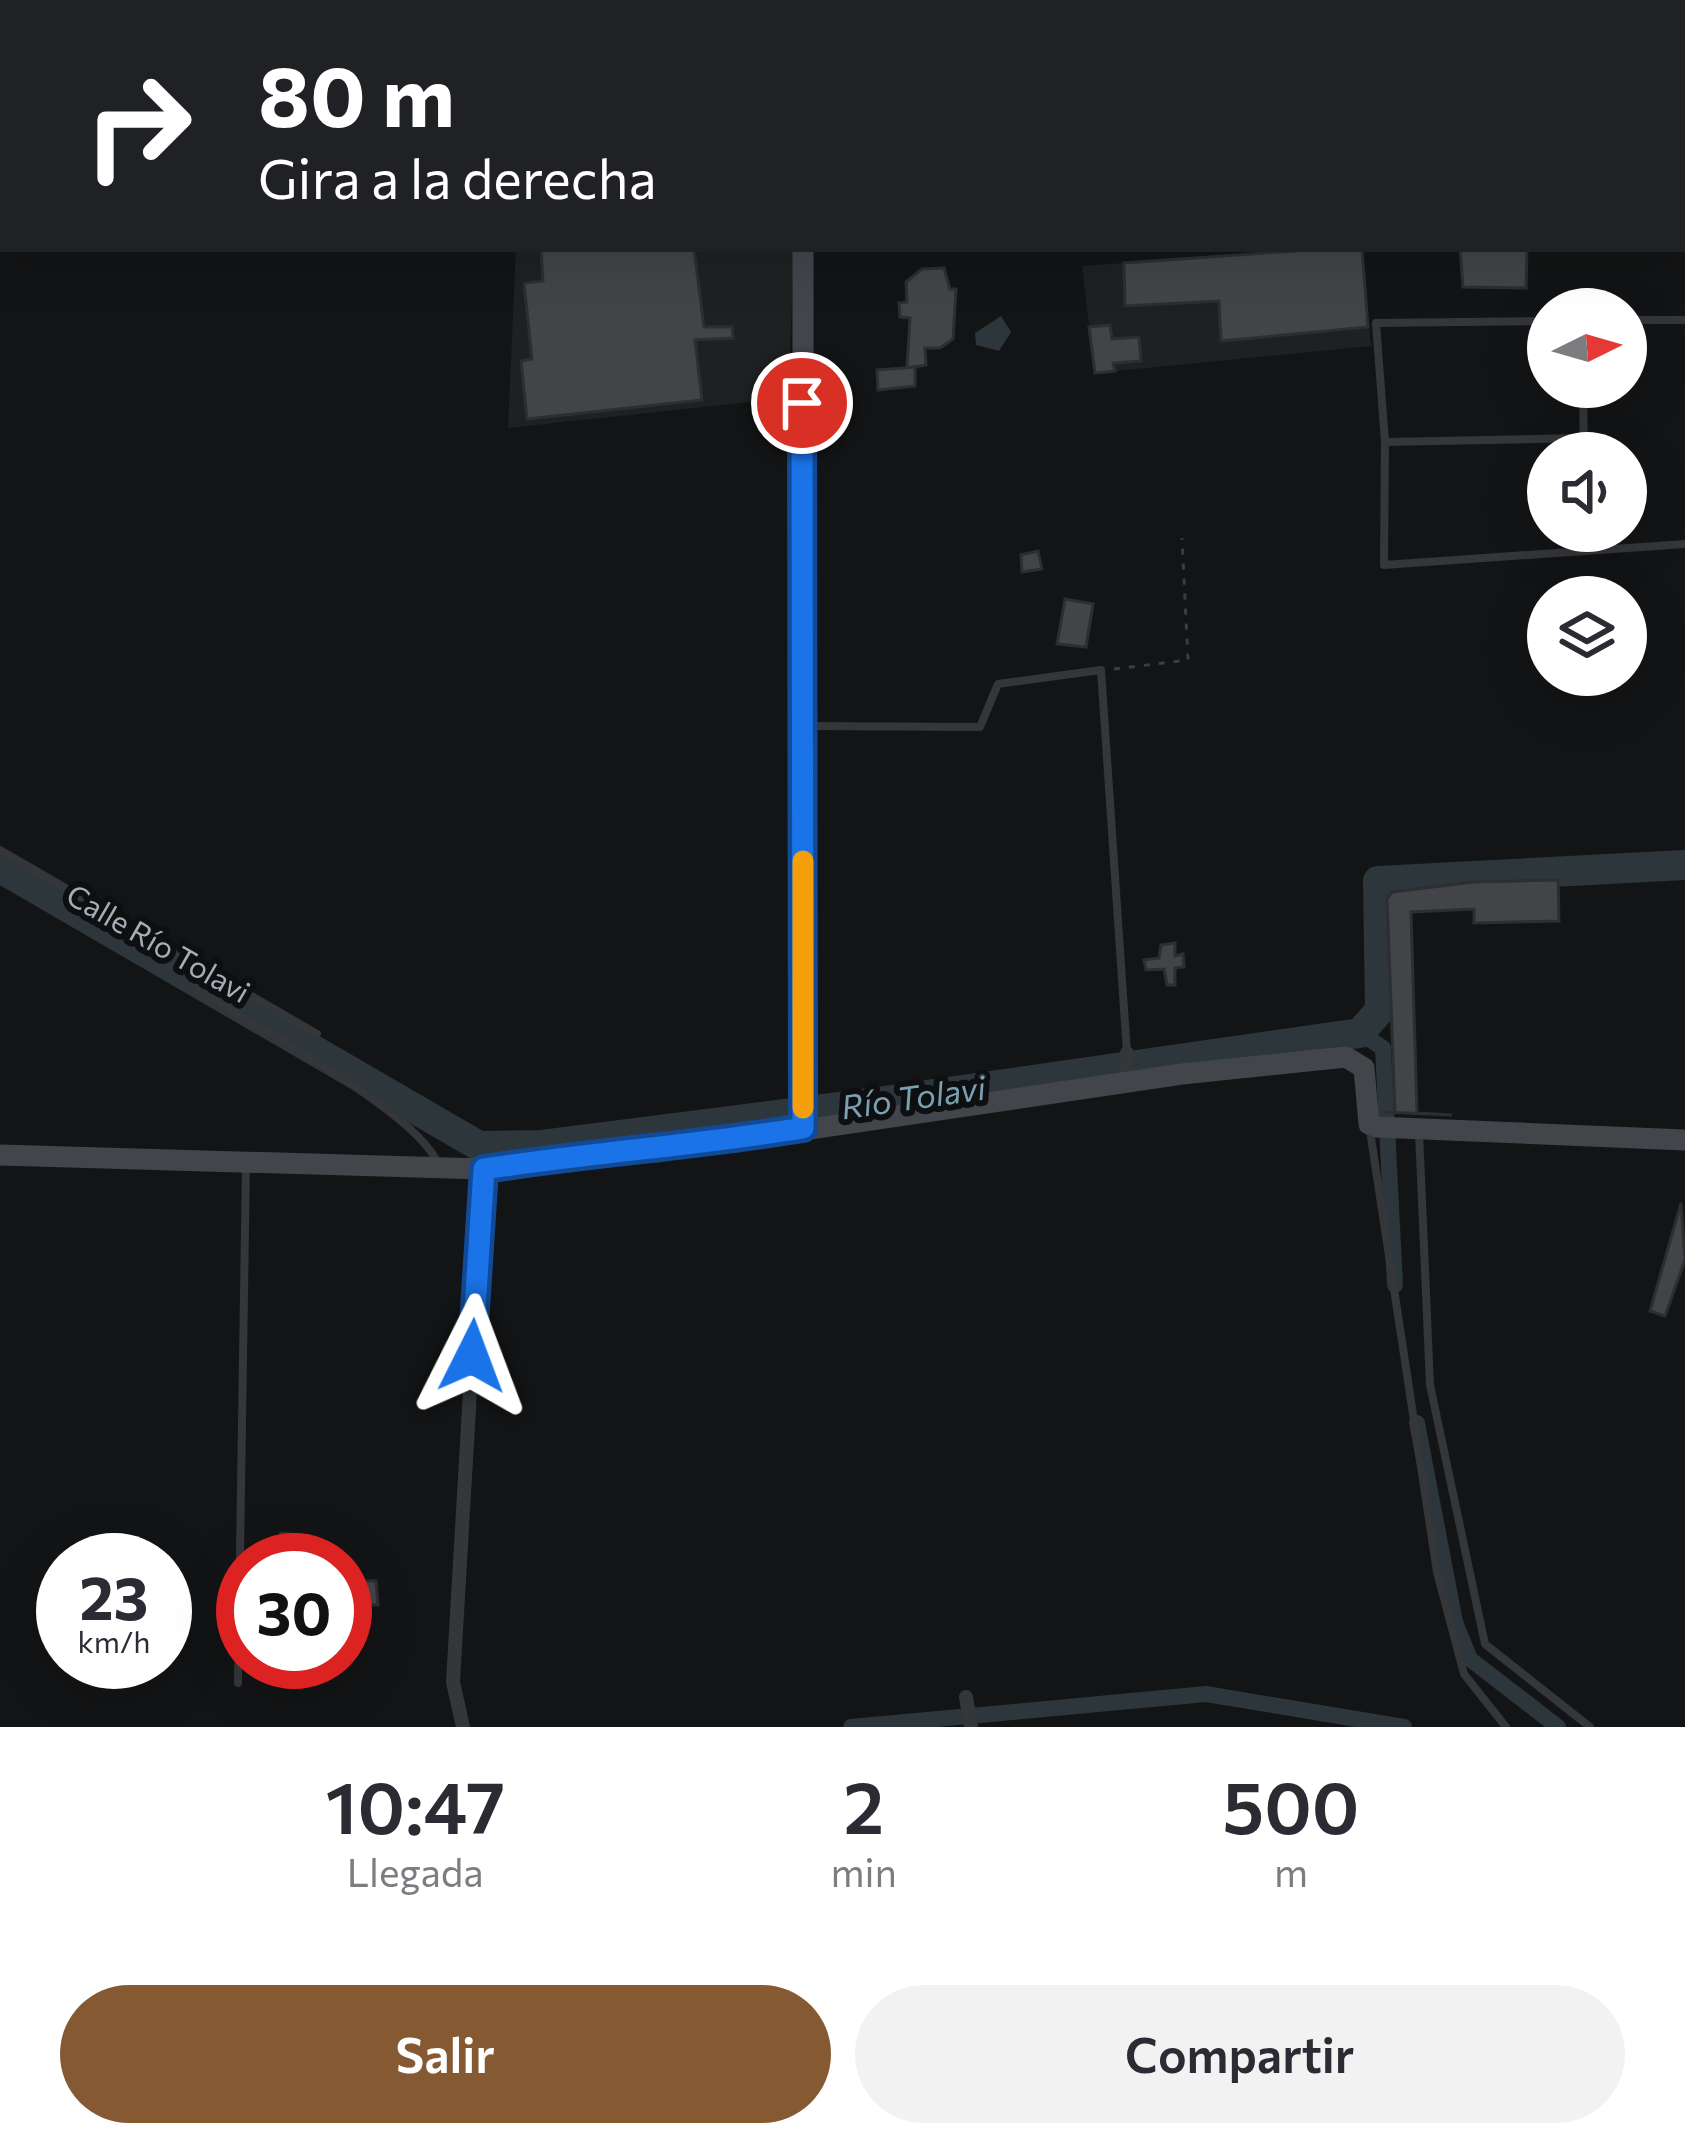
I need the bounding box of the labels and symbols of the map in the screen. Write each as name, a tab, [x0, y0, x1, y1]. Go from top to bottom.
north arrow	[1527, 288, 1647, 408]
pin	[751, 352, 853, 454]
street label: Calle Río Tolavi	[61, 875, 257, 1009]
water label: Río Tolavi	[838, 1065, 989, 1126]
position arrow	[409, 1293, 535, 1419]
speed limit sign: 30	[216, 1533, 372, 1689]

